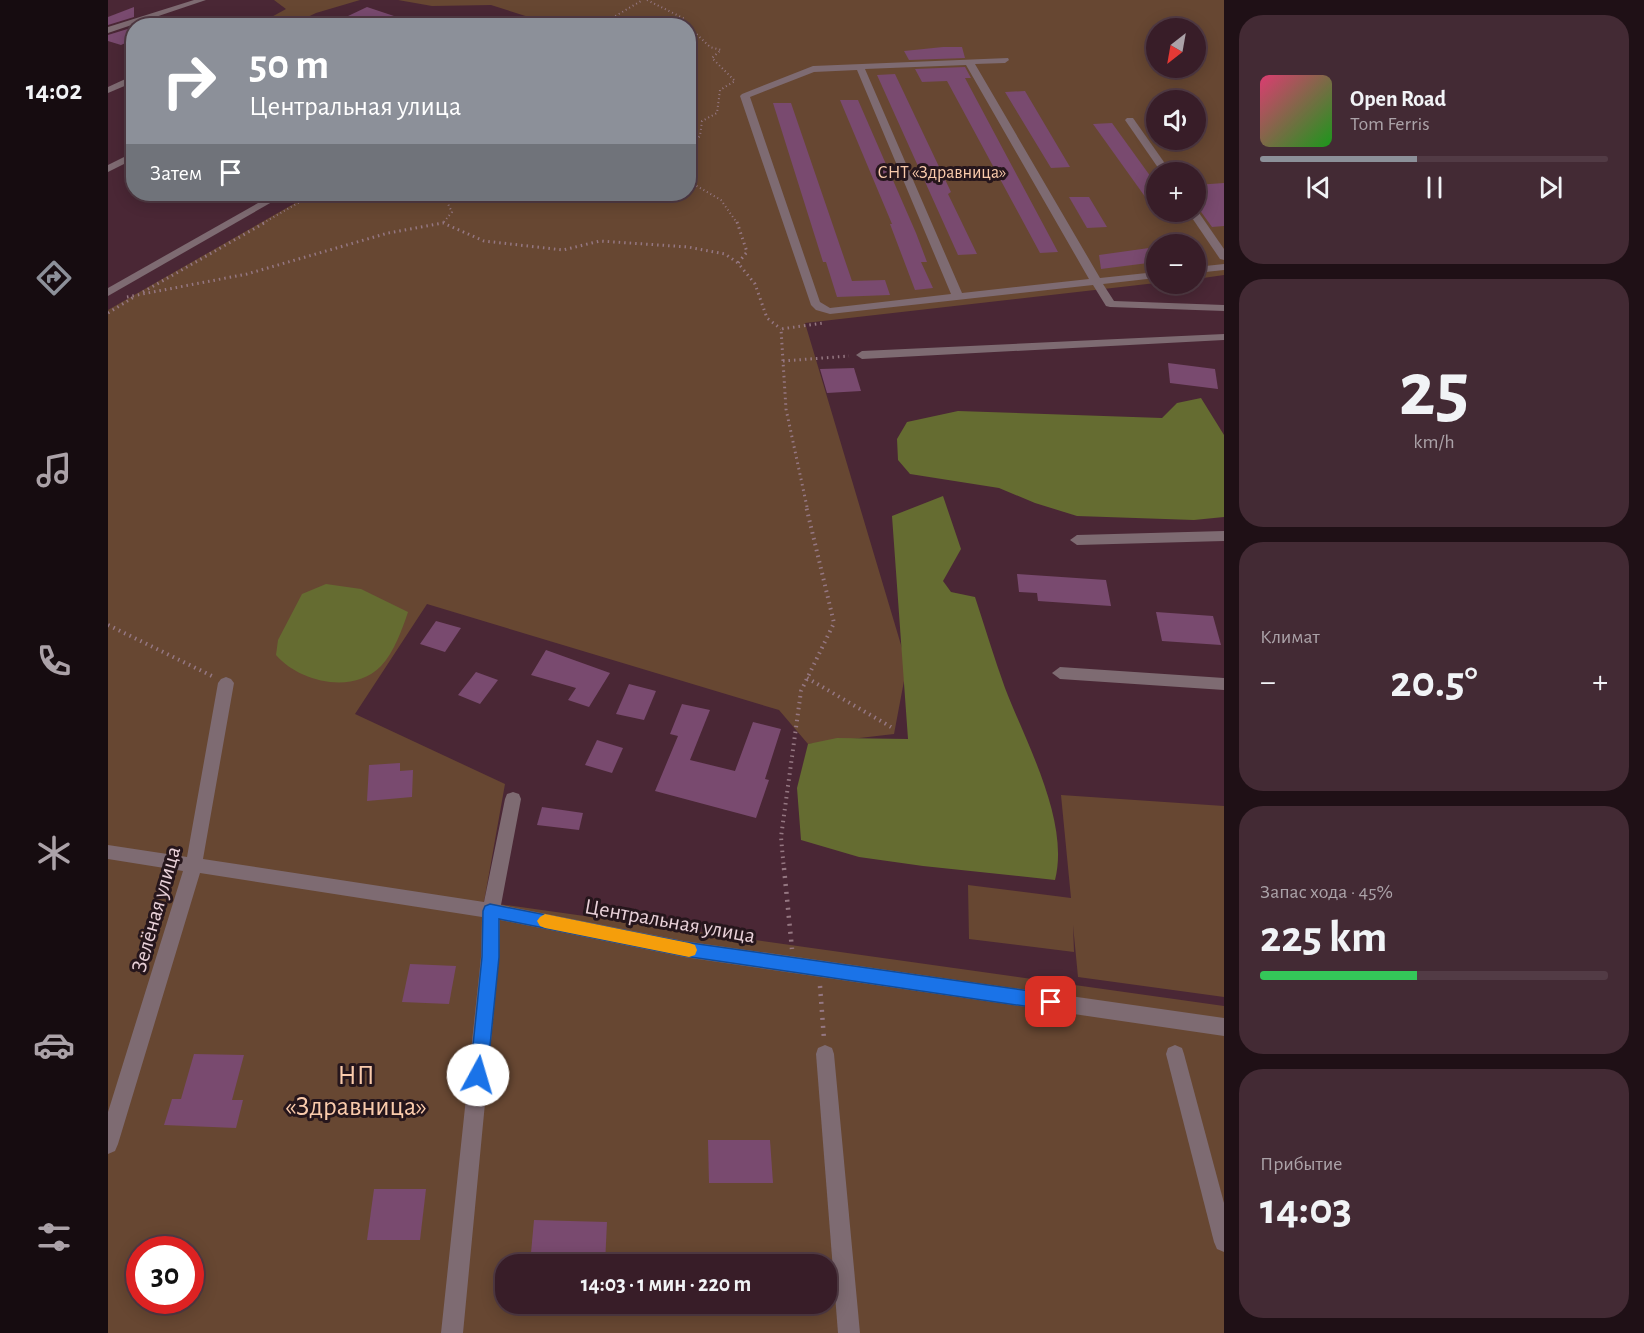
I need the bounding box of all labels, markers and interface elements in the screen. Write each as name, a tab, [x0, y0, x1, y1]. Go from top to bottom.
north arrow	[1146, 18, 1206, 78]
map controls	[1146, 18, 1206, 294]
icon: right	[150, 42, 228, 120]
text: 50 m	[249, 44, 329, 86]
text: 14:02	[26, 77, 82, 104]
text: Open Road	[1350, 88, 1446, 110]
button: sound	[1146, 90, 1206, 150]
text: Центральная улица	[249, 93, 461, 120]
text: Tom Ferris	[1350, 114, 1430, 134]
icon: arrive	[214, 156, 247, 189]
text: Затем	[150, 162, 202, 184]
button: +	[1146, 162, 1206, 222]
park label: СНТ «Здравница»	[878, 164, 1006, 182]
icon: previous	[1302, 171, 1335, 204]
icon: pause	[1418, 171, 1451, 204]
icon: next	[1534, 171, 1567, 204]
button: −	[1146, 234, 1206, 294]
icon: directions	[33, 257, 75, 299]
text: 25	[1399, 352, 1469, 430]
text: km/h	[1413, 432, 1455, 452]
icon: music	[33, 449, 75, 491]
text: Климат	[1260, 627, 1320, 647]
icon: phone	[33, 640, 75, 682]
text: 20.5°	[1390, 660, 1478, 705]
text: −	[1260, 666, 1276, 699]
text: +	[1592, 666, 1608, 699]
icon: climate	[33, 832, 75, 874]
street label: Зелёная улица	[128, 844, 184, 975]
text: Запас хода · 45%	[1260, 882, 1393, 902]
street label: Центральная улица	[583, 895, 757, 947]
text: 225 km	[1260, 915, 1387, 960]
pin	[1025, 976, 1076, 1027]
icon: arrive	[1034, 985, 1067, 1018]
icon: car	[33, 1024, 75, 1066]
position arrow	[446, 1043, 510, 1107]
park label: НП «Здравница»	[285, 1062, 427, 1120]
text: Прибытие	[1260, 1154, 1342, 1174]
text: 14:03	[1260, 1187, 1352, 1232]
icon: filters	[33, 1216, 75, 1258]
speed limit sign: 30	[126, 1236, 204, 1314]
text: 14:03 · 1 мин · 220 m	[581, 1273, 751, 1295]

